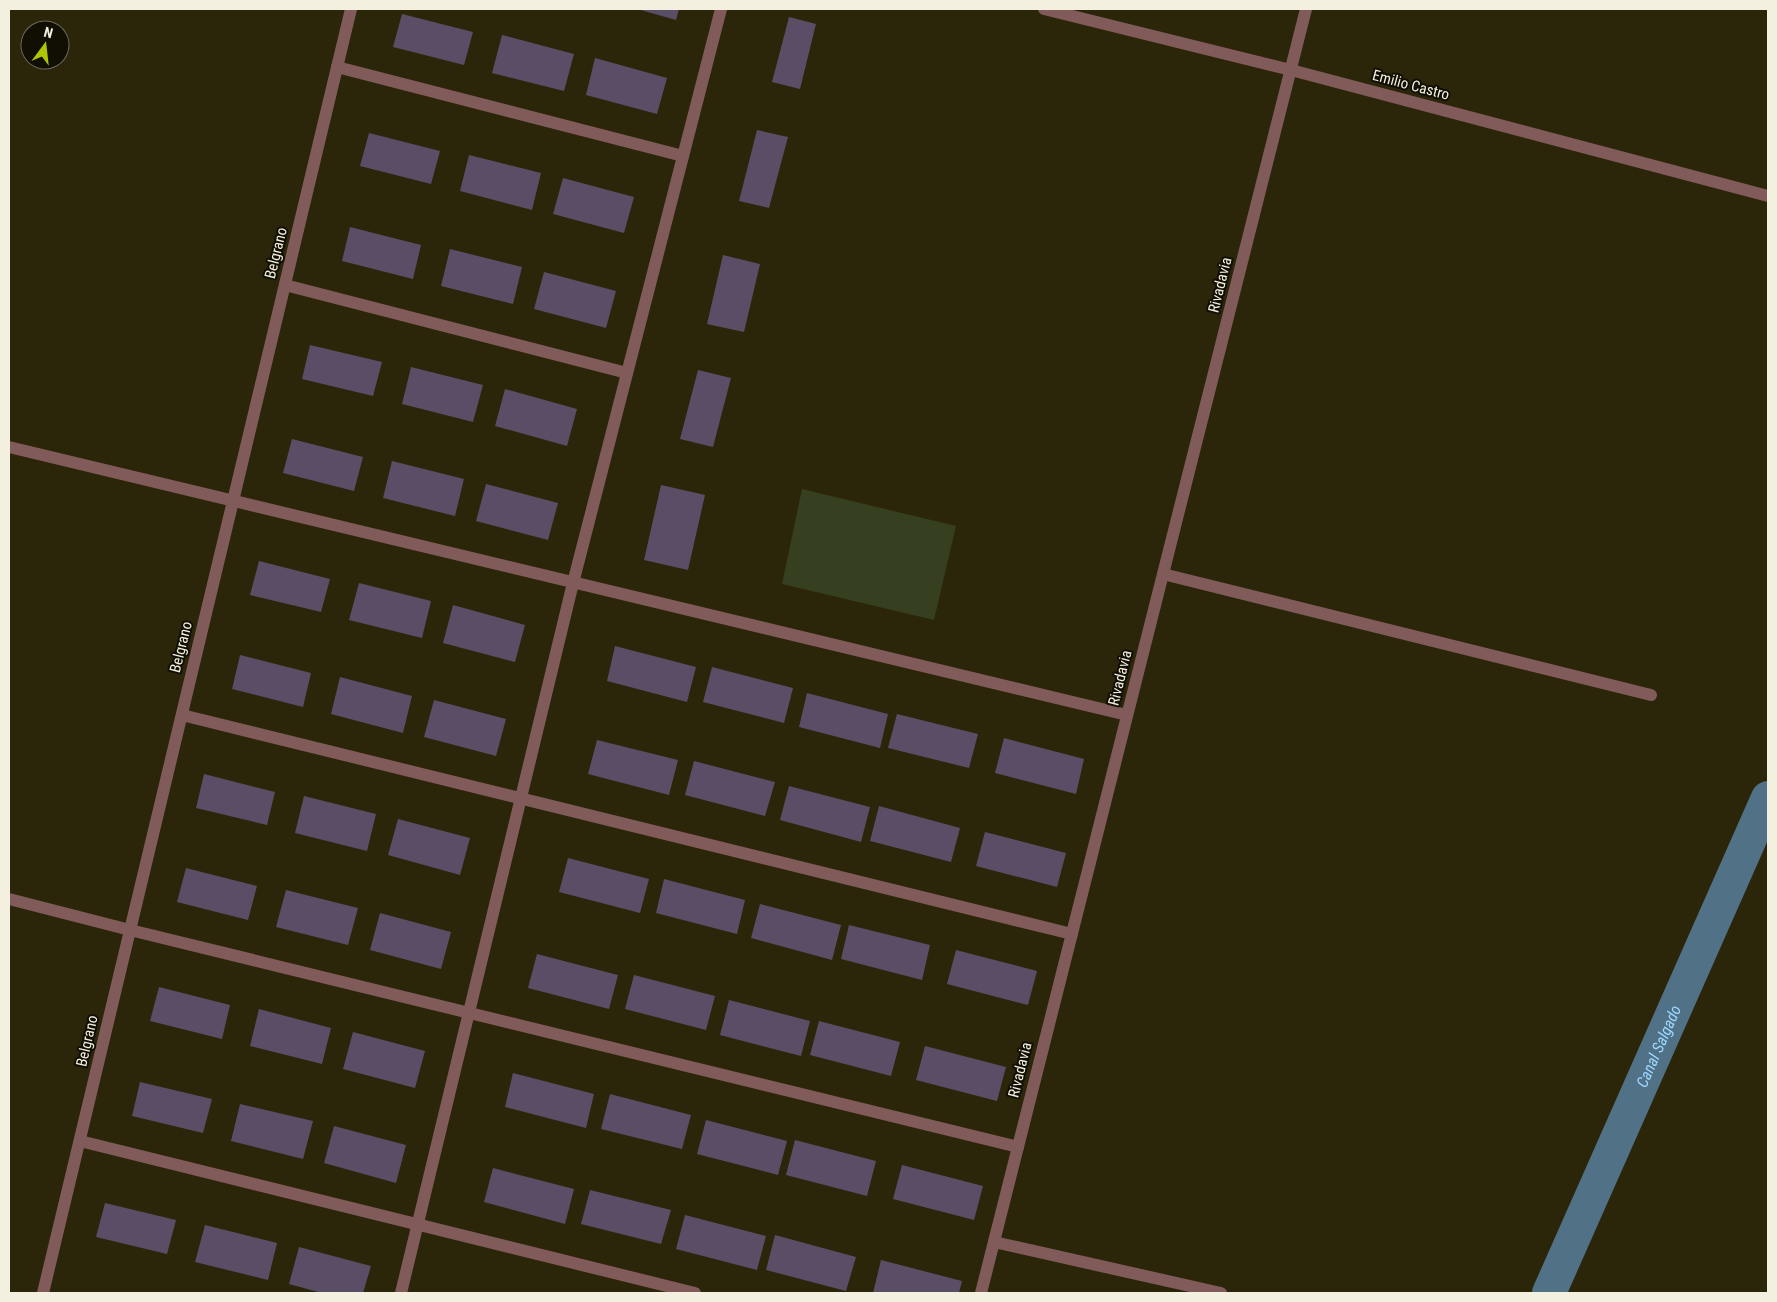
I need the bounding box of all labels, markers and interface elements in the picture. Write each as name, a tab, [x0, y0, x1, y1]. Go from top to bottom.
north arrow	[20, 20, 70, 70]
text: N	[42, 24, 55, 41]
street label: Emilio Castro	[1371, 66, 1451, 104]
street label: Belgrano	[261, 225, 291, 281]
street label: Rivadavia	[1204, 255, 1236, 315]
street label: Belgrano	[166, 619, 196, 675]
street label: Rivadavia	[1104, 648, 1136, 708]
water label: Canal Salgado	[1632, 1002, 1685, 1090]
street label: Belgrano	[72, 1013, 102, 1069]
street label: Rivadavia	[1004, 1040, 1036, 1100]

